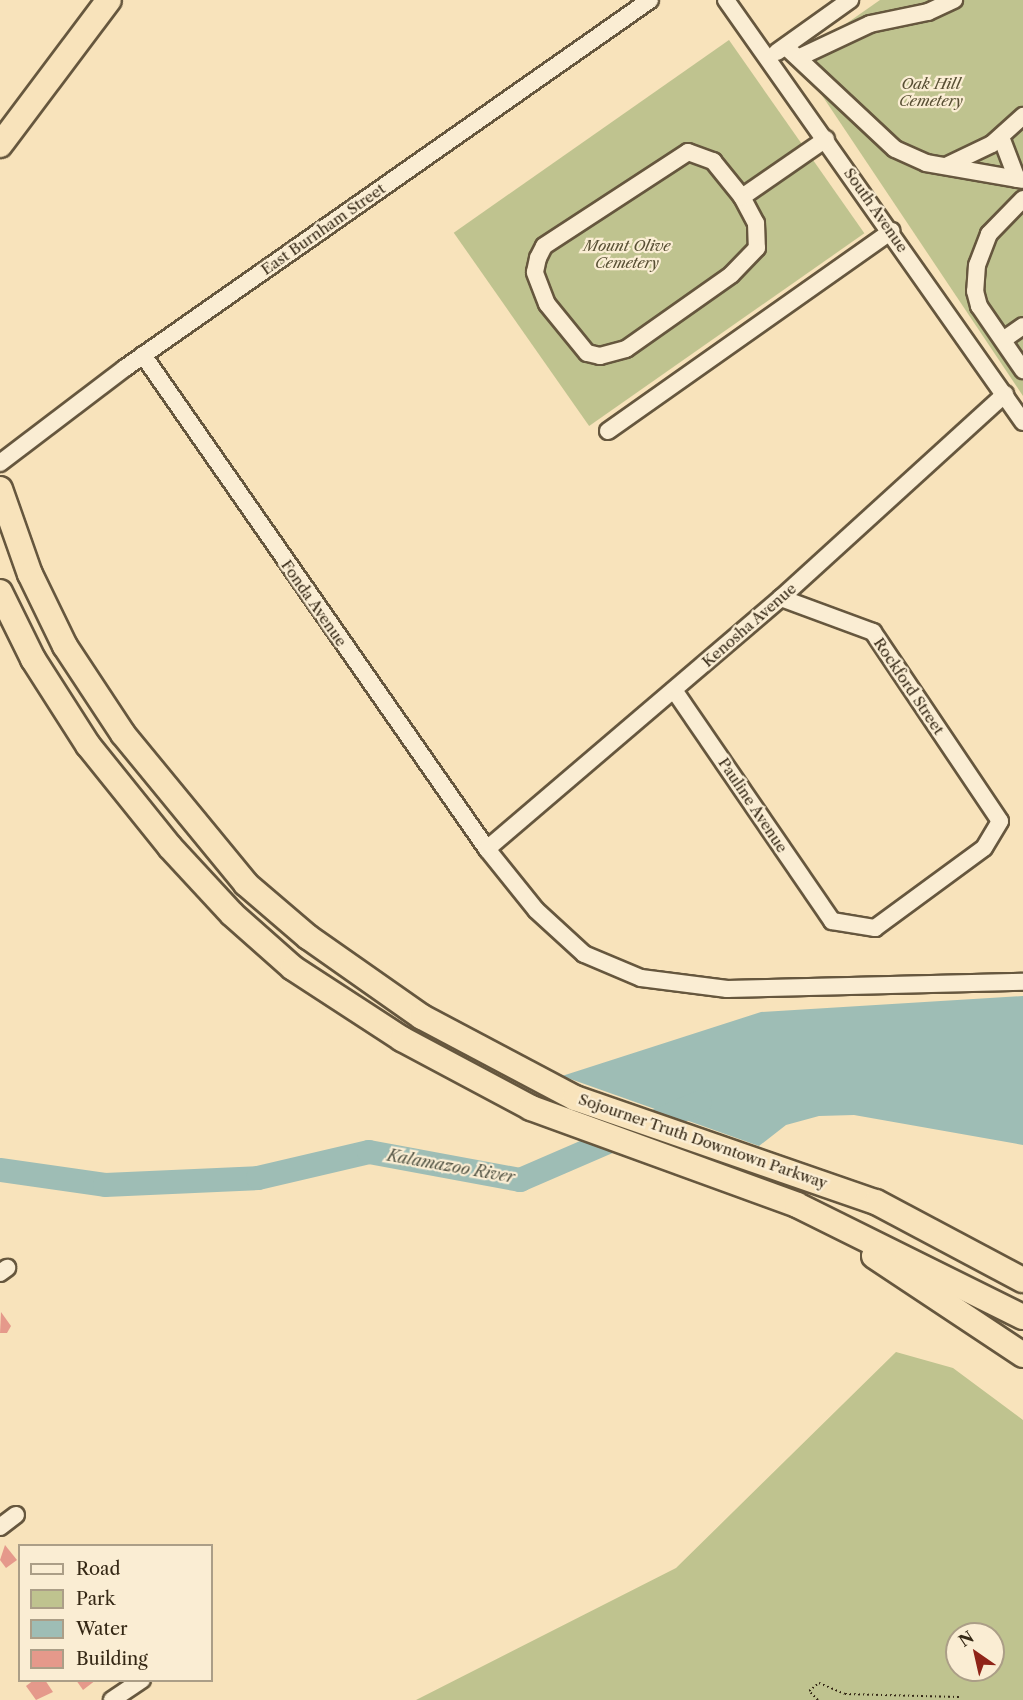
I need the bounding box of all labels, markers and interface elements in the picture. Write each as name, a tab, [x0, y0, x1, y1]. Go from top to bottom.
park label: Oak Hill Cemetery	[899, 74, 963, 109]
street label: South Avenue	[840, 164, 912, 256]
street label: East Burnham Street	[258, 179, 388, 279]
park label: Mount Olive Cemetery	[583, 236, 671, 271]
street label: Fonda Avenue	[277, 556, 351, 650]
street label: Kenosha Avenue	[698, 579, 800, 671]
street label: Rockford Street	[870, 634, 948, 738]
street label: Pauline Avenue	[715, 754, 791, 856]
street label: Sojourner Truth Downtown Parkway	[576, 1090, 830, 1192]
water label: Kalamazoo River	[386, 1145, 516, 1187]
legend	[18, 1544, 213, 1682]
text: Road	[76, 1558, 121, 1580]
text: Park	[76, 1588, 115, 1610]
text: Water	[76, 1618, 128, 1640]
north arrow	[945, 1622, 1005, 1682]
text: N	[955, 1627, 977, 1651]
text: Building	[76, 1648, 148, 1670]

